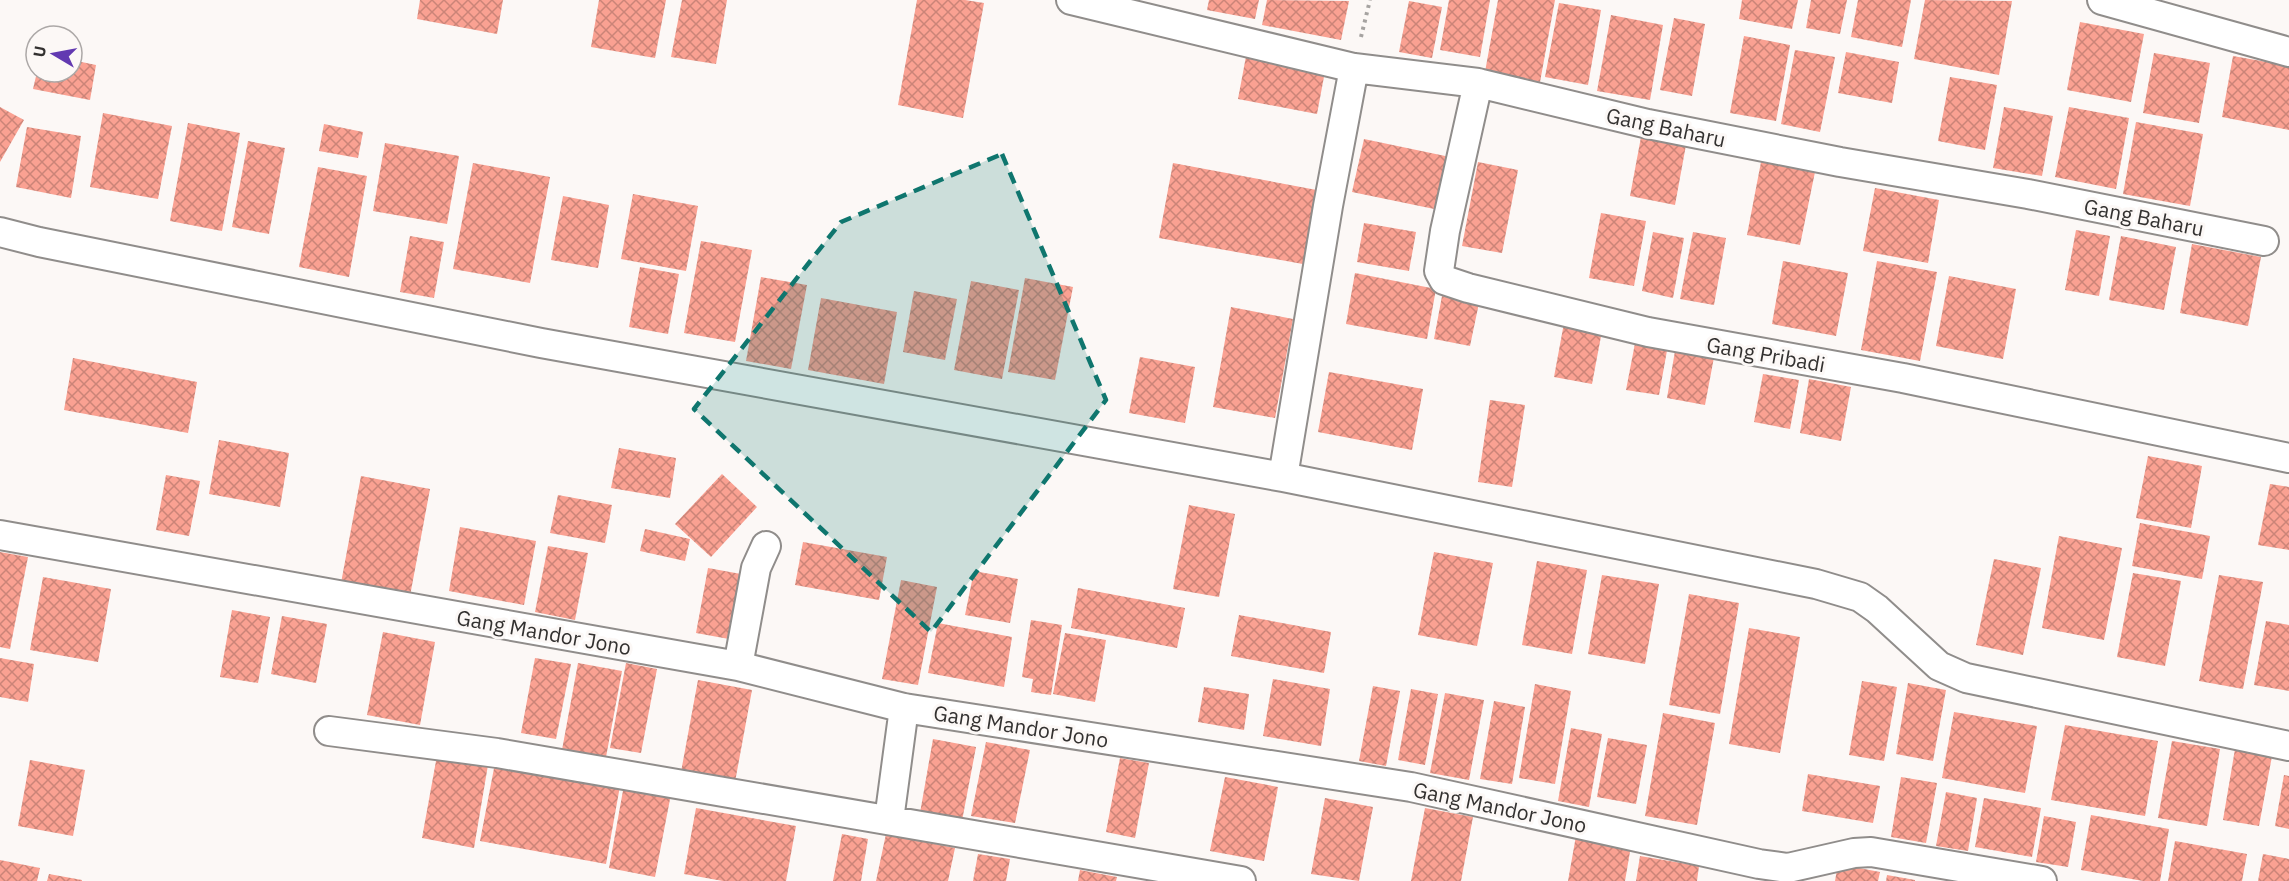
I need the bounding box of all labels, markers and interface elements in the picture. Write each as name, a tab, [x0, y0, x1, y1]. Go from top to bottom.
north arrow	[24, 24, 84, 84]
text: U	[28, 44, 50, 59]
street label: Gang Baharu	[1604, 101, 1728, 153]
street label: Gang Baharu	[2082, 192, 2206, 242]
street label: Gang Pribadi	[1704, 330, 1828, 378]
street label: Gang Mandor Jono	[455, 603, 633, 661]
street label: Gang Mandor Jono	[932, 698, 1110, 754]
street label: Gang Mandor Jono	[1411, 775, 1589, 839]

